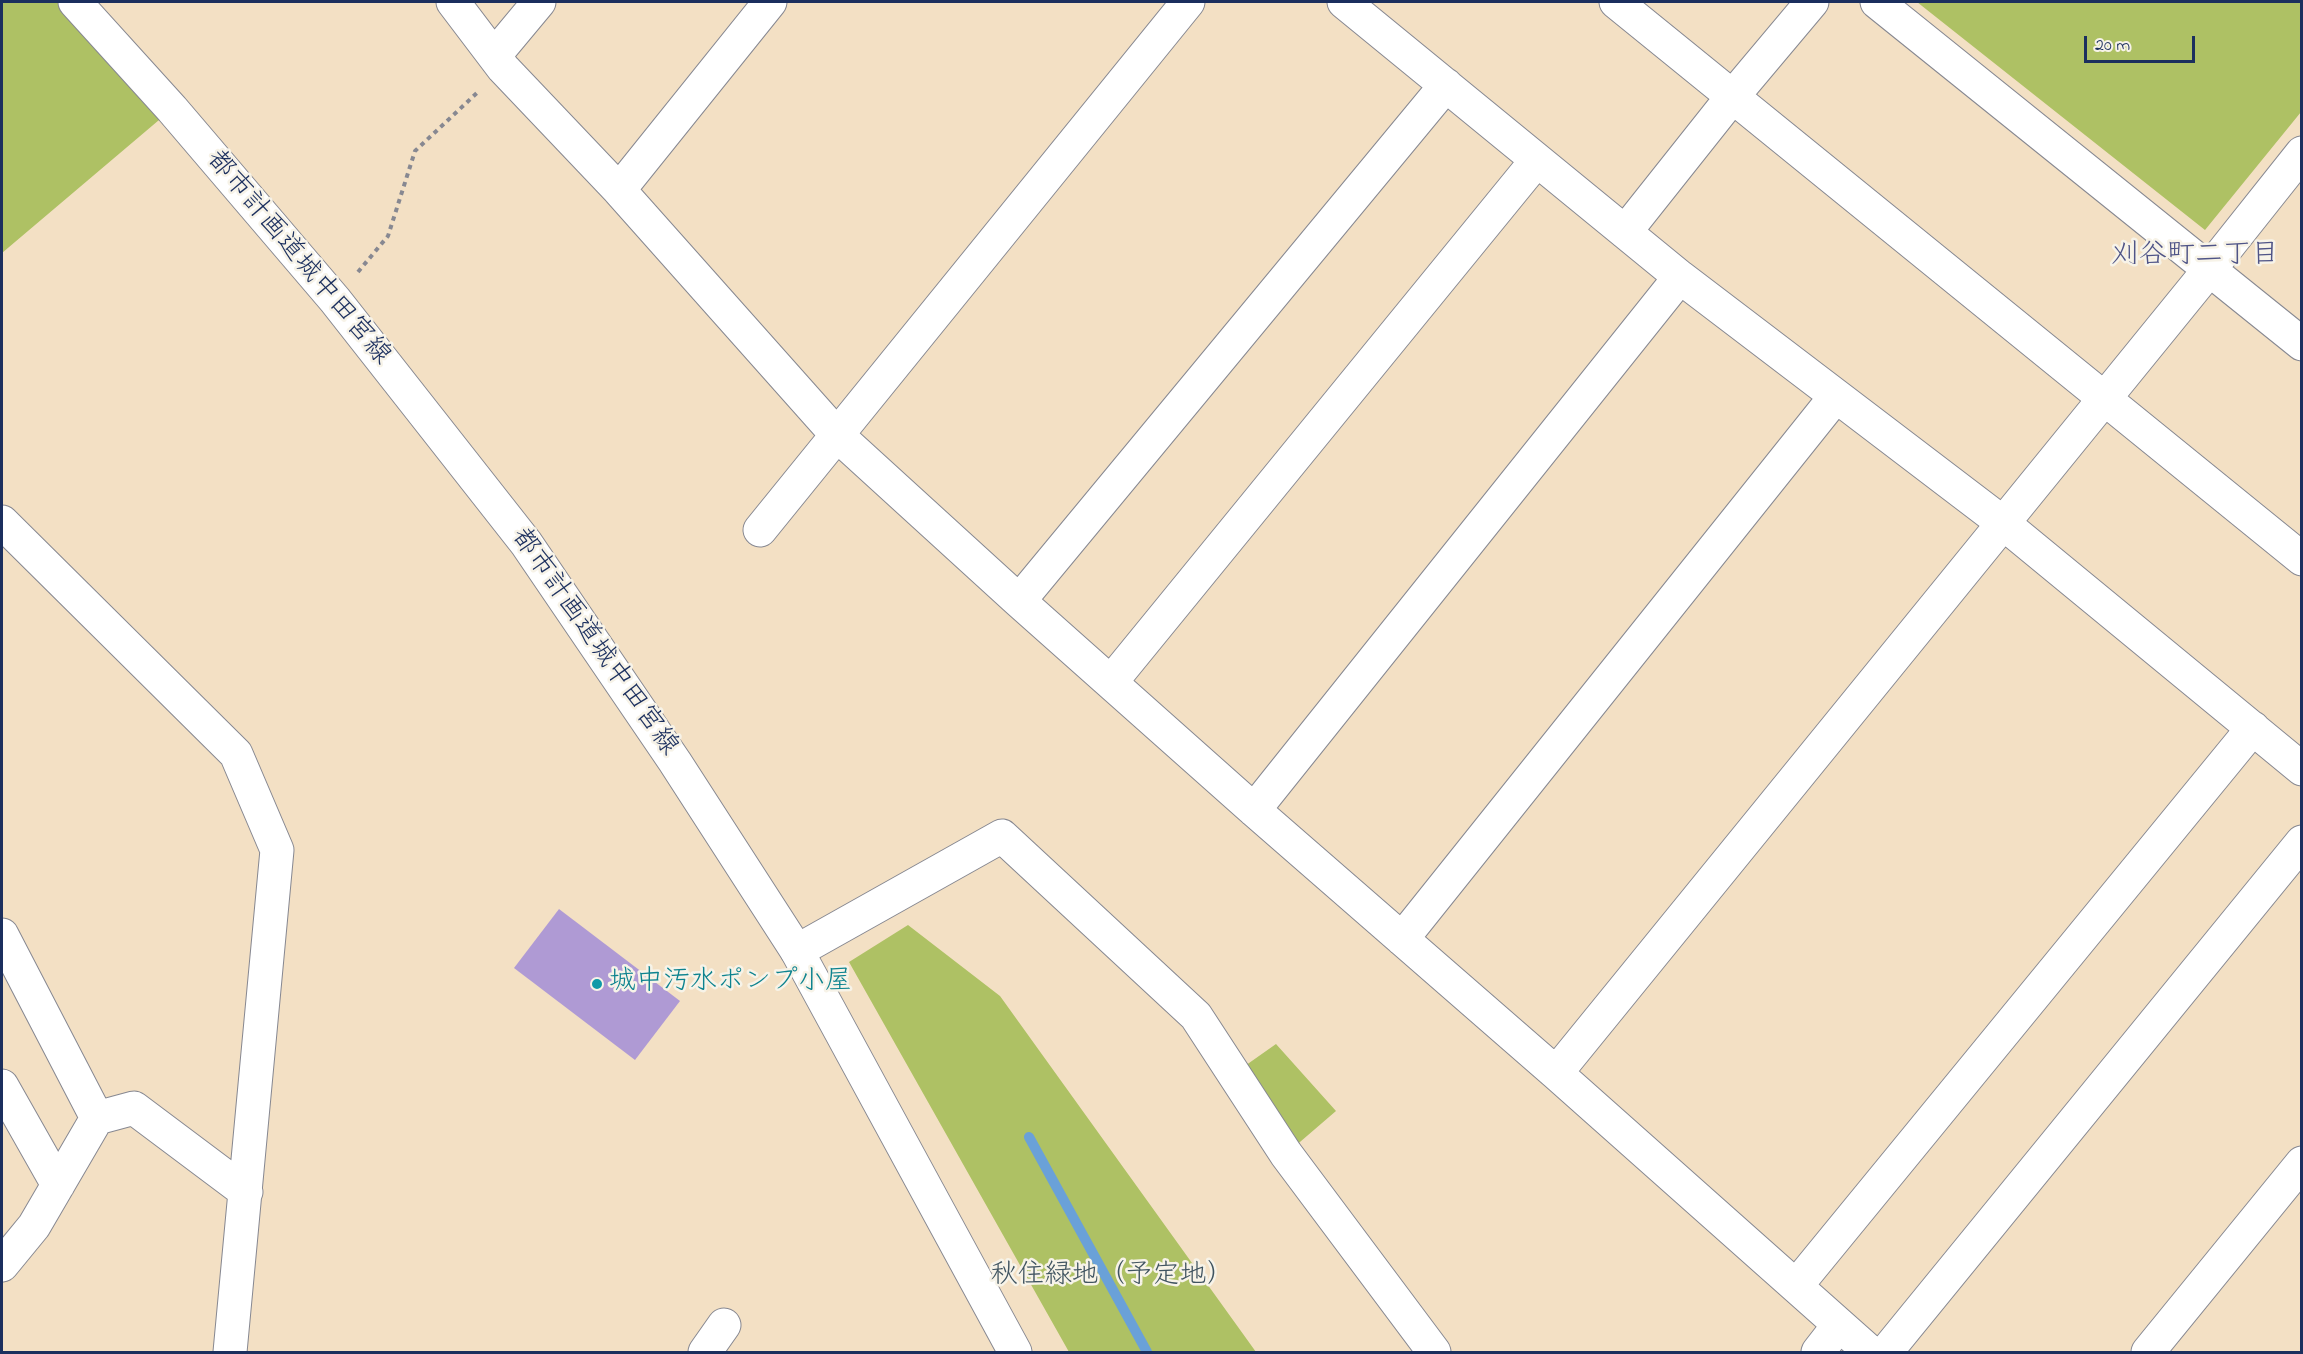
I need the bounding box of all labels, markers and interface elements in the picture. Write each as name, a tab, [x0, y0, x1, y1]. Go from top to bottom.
scale bar	[2087, 24, 2198, 62]
text: 20 m	[2095, 33, 2130, 59]
street label: 都市計画道城中田宮線	[198, 145, 396, 373]
district label: 刈谷町二丁目	[2111, 240, 2279, 274]
street label: 都市計画道城中田宮線	[502, 523, 684, 763]
place label: 城中汚水ポンプ小屋	[609, 968, 852, 1000]
marker: 城中汚水ポンプ小屋	[590, 977, 604, 991]
park label: 秋住緑地（予定地）	[991, 1262, 1233, 1294]

